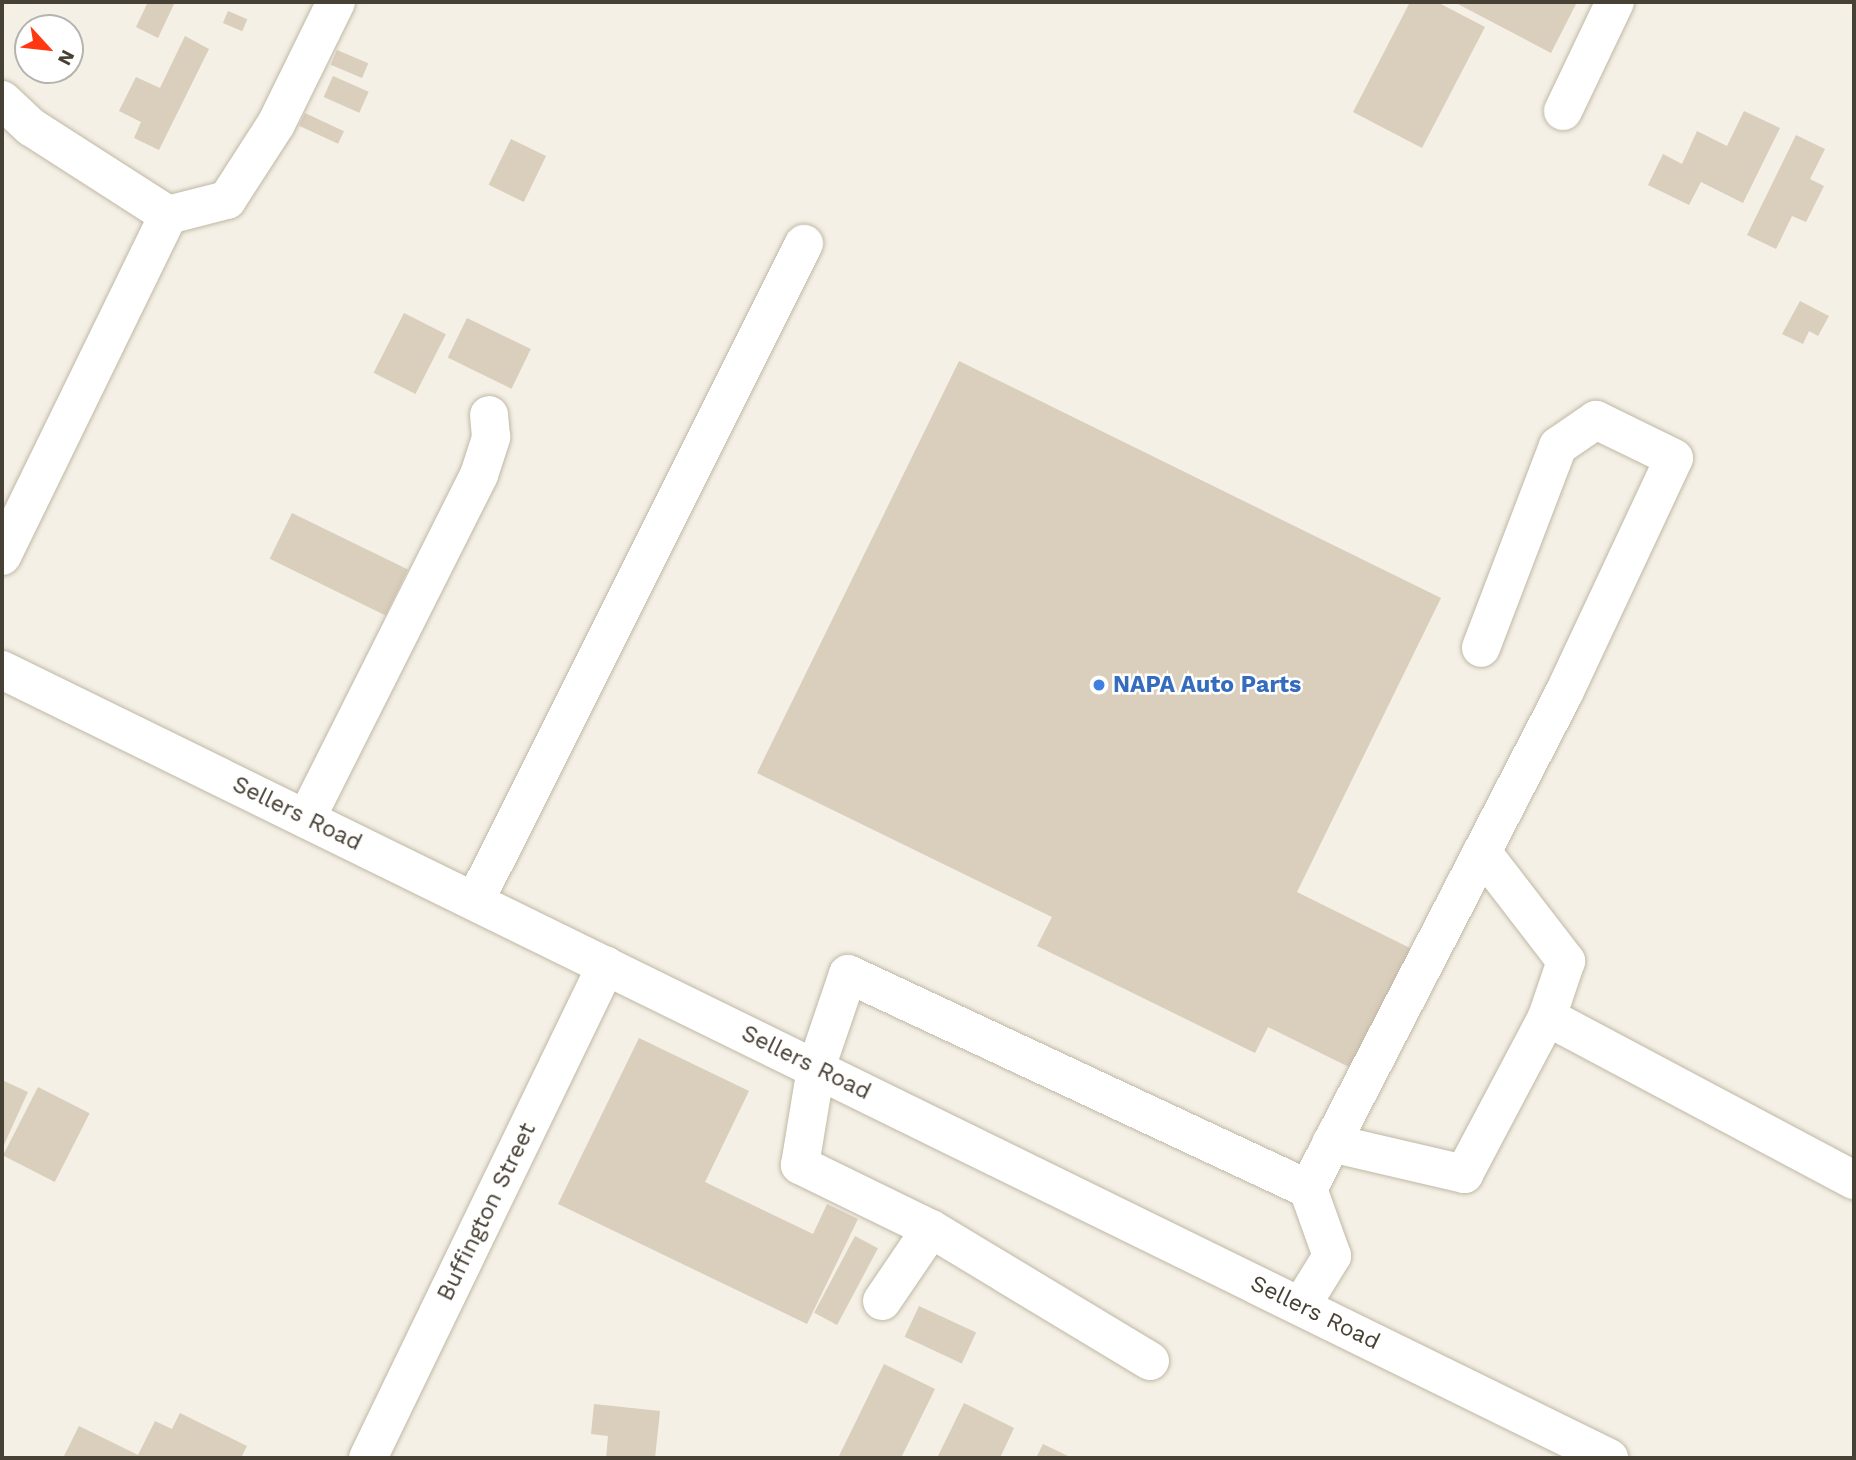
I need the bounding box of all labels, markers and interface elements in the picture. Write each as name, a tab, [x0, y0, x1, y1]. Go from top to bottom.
north arrow	[14, 14, 84, 84]
text: N	[53, 46, 80, 69]
place label: NAPA Auto Parts	[1113, 671, 1302, 699]
marker: NAPA Auto Parts	[1091, 677, 1107, 693]
street label: Sellers Road	[228, 771, 366, 857]
street label: Sellers Road	[737, 1020, 875, 1106]
street label: Buffington Street	[432, 1118, 542, 1306]
street label: Sellers Road	[1246, 1270, 1384, 1356]

